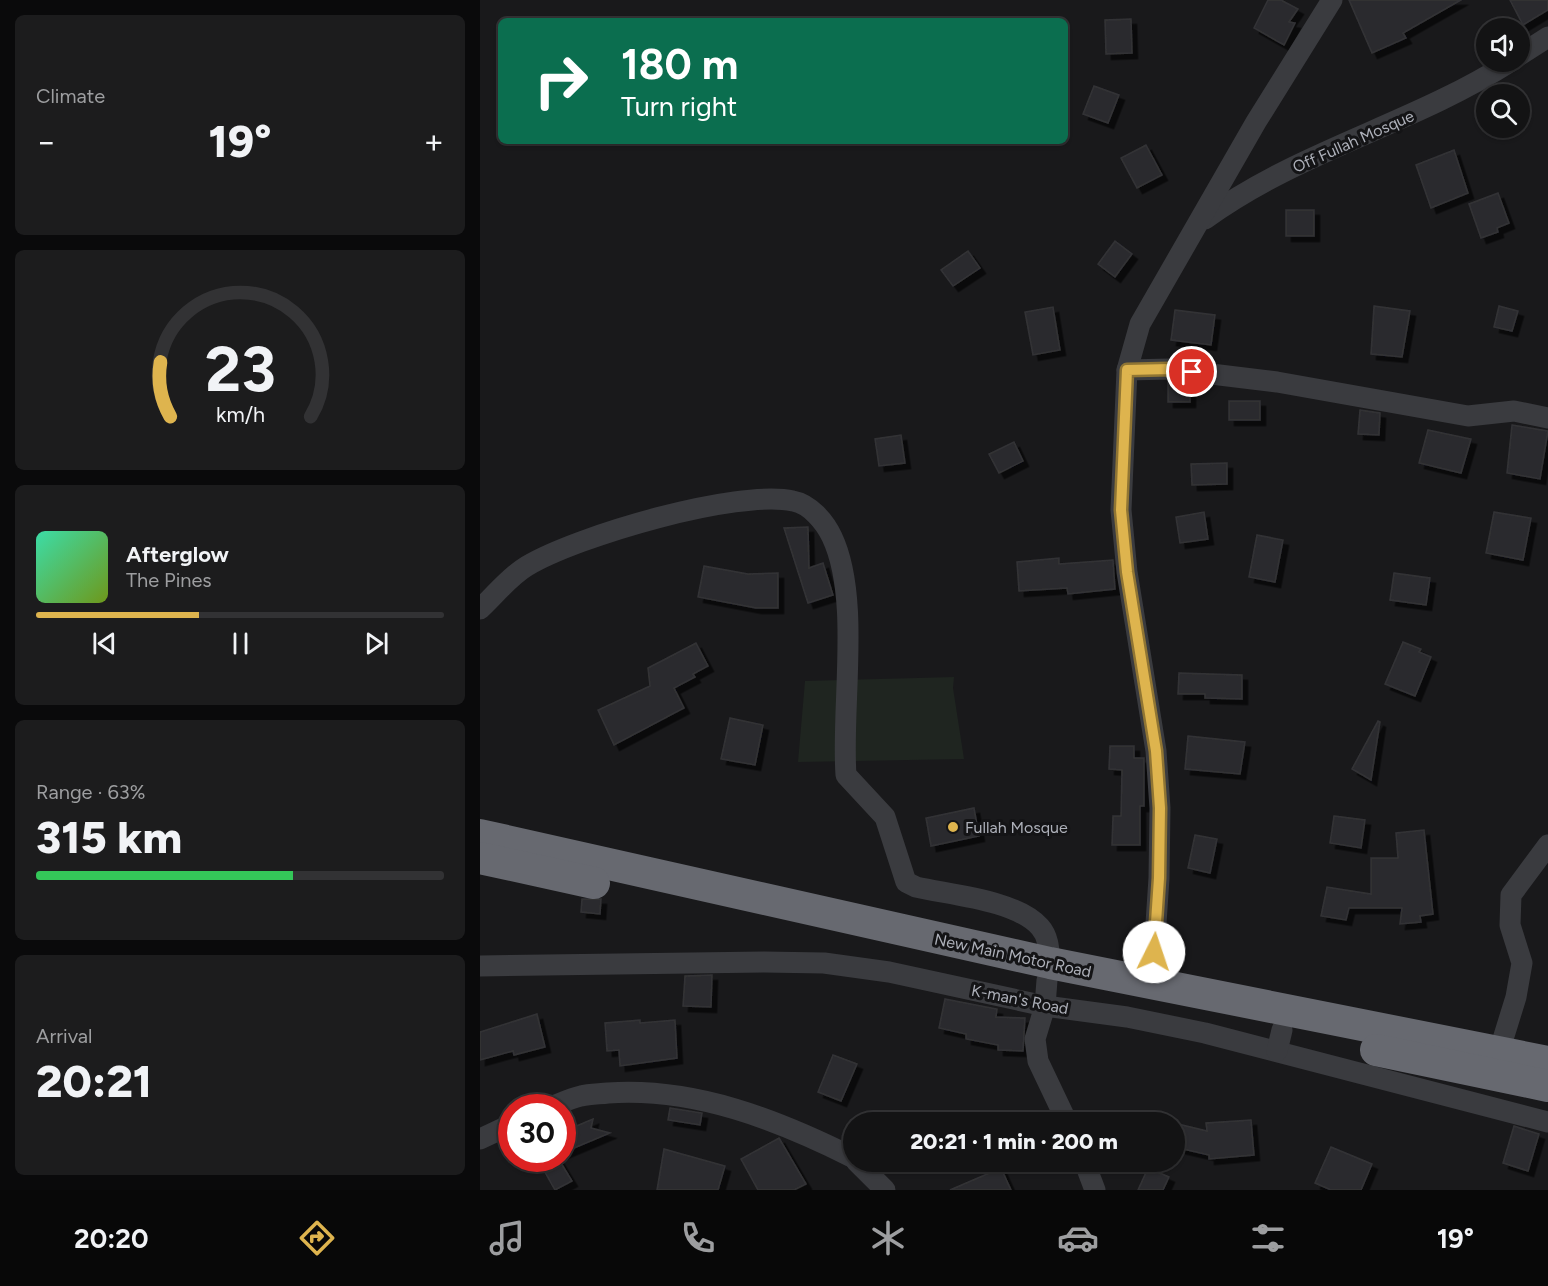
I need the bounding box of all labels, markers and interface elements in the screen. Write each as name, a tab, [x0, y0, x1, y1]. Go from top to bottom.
map controls	[1476, 18, 1530, 138]
button: sound	[1476, 18, 1530, 72]
text: 180 m	[621, 39, 738, 90]
icon: right	[522, 42, 600, 120]
text: Climate	[36, 84, 105, 108]
button: search	[1476, 84, 1530, 138]
text: Turn right	[621, 90, 737, 123]
street label: Off Fullah Mosque	[1290, 106, 1417, 177]
text: 19°	[209, 114, 271, 168]
text: −	[36, 122, 57, 161]
text: +	[423, 122, 444, 161]
text: 23	[205, 332, 275, 407]
pin	[1166, 346, 1217, 397]
icon: arrive	[1175, 355, 1208, 388]
text: km/h	[216, 402, 264, 427]
text: Afterglow	[126, 541, 229, 568]
text: The Pines	[126, 568, 212, 592]
icon: previous	[88, 627, 121, 660]
icon: pause	[224, 627, 257, 660]
icon: next	[360, 627, 393, 660]
text: Range · 63%	[36, 780, 145, 804]
text: 315 km	[36, 810, 182, 864]
place label: Fullah Mosque	[965, 818, 1068, 837]
marker: Fullah Mosque	[946, 820, 960, 834]
position arrow	[1122, 920, 1186, 984]
street label: New Main Motor Road	[933, 930, 1093, 981]
street label: K-man's Road	[970, 981, 1070, 1018]
text: Arrival	[36, 1024, 92, 1048]
text: 20:21	[36, 1054, 152, 1108]
speed limit sign: 30	[498, 1094, 576, 1172]
text: 20:21 · 1 min · 200 m	[910, 1128, 1118, 1155]
icon: directions	[296, 1217, 338, 1259]
icon: music	[486, 1217, 528, 1259]
icon: phone	[677, 1217, 719, 1259]
icon: climate	[867, 1217, 909, 1259]
icon: car	[1057, 1217, 1099, 1259]
icon: filters	[1247, 1217, 1289, 1259]
text: 20:20	[74, 1222, 148, 1255]
text: 19°	[1437, 1222, 1474, 1255]

